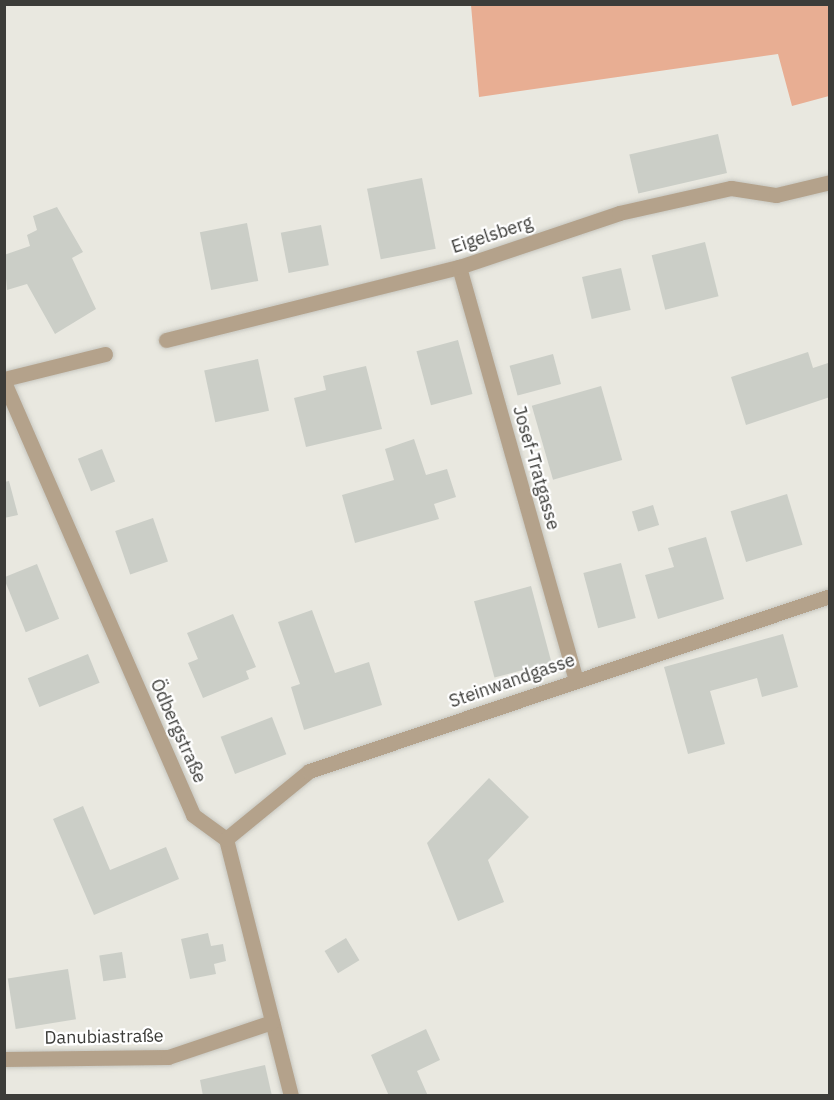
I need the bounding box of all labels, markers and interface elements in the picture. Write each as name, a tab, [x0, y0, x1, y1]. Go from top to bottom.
street label: Eigelsberg	[449, 212, 535, 258]
street label: Josef-Tratgasse	[508, 403, 564, 533]
street label: Steinwandgasse	[446, 649, 578, 713]
street label: Ödbergstraße	[145, 676, 211, 786]
street label: Danubiastraße	[44, 1025, 164, 1049]

